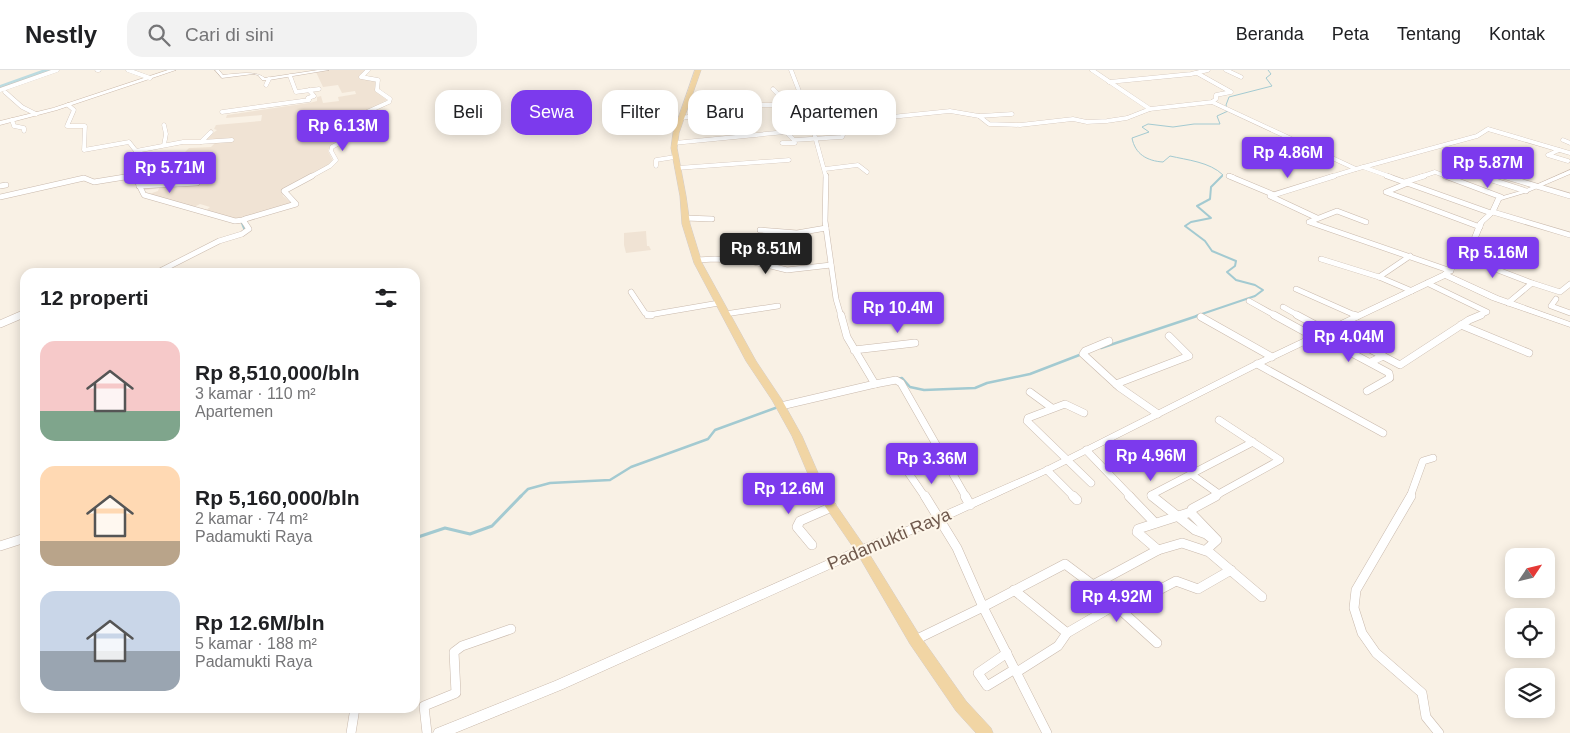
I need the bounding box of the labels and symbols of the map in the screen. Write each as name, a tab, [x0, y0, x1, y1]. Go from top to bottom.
pin: Rp 6.13M	[291, 109, 395, 152]
pin: Rp 4.86M	[1236, 136, 1340, 179]
pin: Rp 5.87M	[1436, 146, 1540, 189]
pin: Rp 5.71M	[118, 152, 222, 194]
pin: Rp 8.51M	[714, 232, 818, 275]
pin: Rp 5.16M	[1441, 236, 1545, 279]
pin: Rp 10.4M	[846, 292, 950, 334]
pin: Rp 4.04M	[1297, 320, 1401, 363]
pin: Rp 4.96M	[1099, 440, 1203, 482]
pin: Rp 3.36M	[880, 442, 984, 485]
pin: Rp 12.6M	[737, 472, 841, 515]
street label: Padamukti Raya	[824, 504, 955, 574]
north arrow	[1505, 548, 1555, 598]
pin: Rp 4.92M	[1065, 580, 1169, 623]

